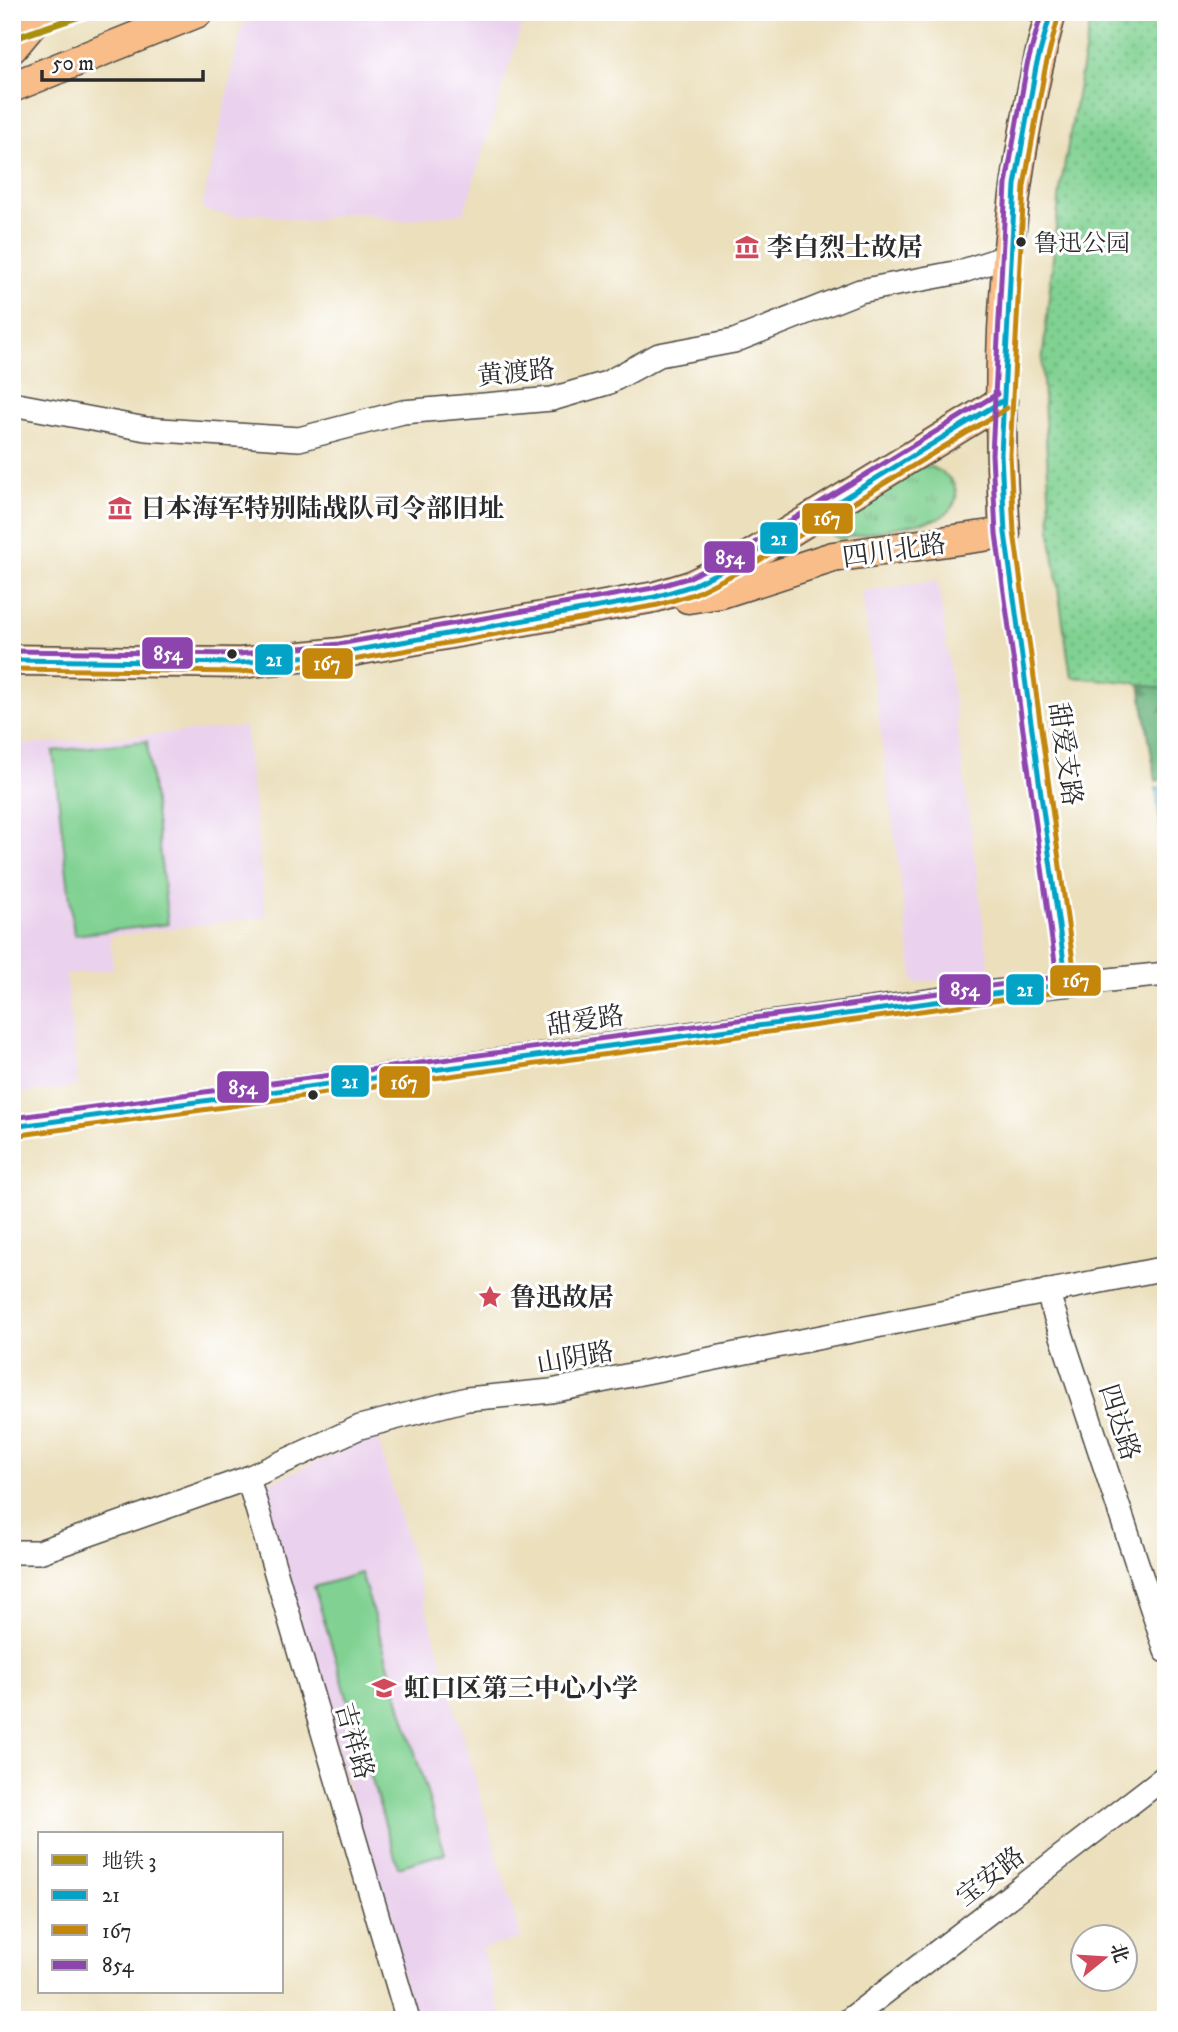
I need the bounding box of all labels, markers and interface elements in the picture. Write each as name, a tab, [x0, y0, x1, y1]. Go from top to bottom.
scale bar	[42, 38, 203, 82]
text: 50 m	[52, 51, 94, 77]
place label: 鲁迅公园	[1034, 229, 1130, 259]
place label: 李白烈士故居	[767, 232, 923, 265]
museum icon: 李白烈士故居	[733, 233, 761, 261]
marker: 鲁迅公园	[1014, 235, 1028, 249]
street label: 黄渡路	[476, 353, 557, 394]
place label: 日本海军特别陆战队司令部旧址	[140, 493, 504, 526]
museum icon: 日本海军特别陆战队司令部旧址	[106, 494, 134, 522]
line badge: 167	[801, 502, 854, 535]
text: 167	[814, 508, 840, 531]
line badge: 21	[759, 521, 799, 555]
text: 21	[771, 528, 787, 551]
street label: 四川北路	[840, 528, 948, 575]
line badge: 854	[703, 540, 756, 574]
text: 854	[716, 547, 745, 570]
line badge: 854	[141, 636, 194, 670]
text: 854	[154, 643, 183, 666]
line badge: 21	[254, 643, 294, 676]
unlabelled marker	[225, 647, 239, 661]
line badge: 167	[301, 647, 354, 680]
text: 21	[266, 649, 282, 672]
text: 167	[314, 653, 340, 676]
street label: 甜爱支路	[1041, 700, 1088, 808]
line badge: 167	[1049, 964, 1102, 997]
text: 167	[1063, 970, 1089, 993]
line badge: 854	[938, 973, 992, 1006]
line badge: 21	[1005, 973, 1045, 1006]
text: 854	[951, 979, 980, 1002]
text: 21	[1017, 979, 1033, 1002]
street label: 甜爱路	[544, 1000, 626, 1043]
line badge: 21	[330, 1064, 370, 1098]
line badge: 167	[378, 1065, 431, 1099]
line badge: 854	[216, 1070, 270, 1104]
text: 21	[342, 1071, 358, 1094]
text: 167	[391, 1072, 417, 1095]
text: 854	[229, 1077, 258, 1100]
unlabelled marker	[306, 1088, 320, 1102]
place label: 鲁迅故居	[510, 1282, 614, 1315]
place icon: 鲁迅故居	[476, 1283, 504, 1311]
street label: 山阴路	[534, 1335, 617, 1382]
street label: 四达路	[1091, 1380, 1146, 1465]
place label: 虹口区第三中心小学	[404, 1673, 638, 1706]
school or university icon: 虹口区第三中心小学	[370, 1674, 398, 1702]
street label: 吉祥路	[327, 1699, 380, 1783]
legend	[38, 1832, 284, 1994]
street label: 宝安路	[950, 1840, 1032, 1914]
text: 地铁 3	[102, 1849, 156, 1875]
text: 21	[102, 1883, 120, 1909]
text: 167	[102, 1919, 132, 1945]
north arrow	[1070, 1924, 1140, 1994]
text: 北	[1105, 1941, 1133, 1966]
text: 854	[102, 1953, 135, 1979]

